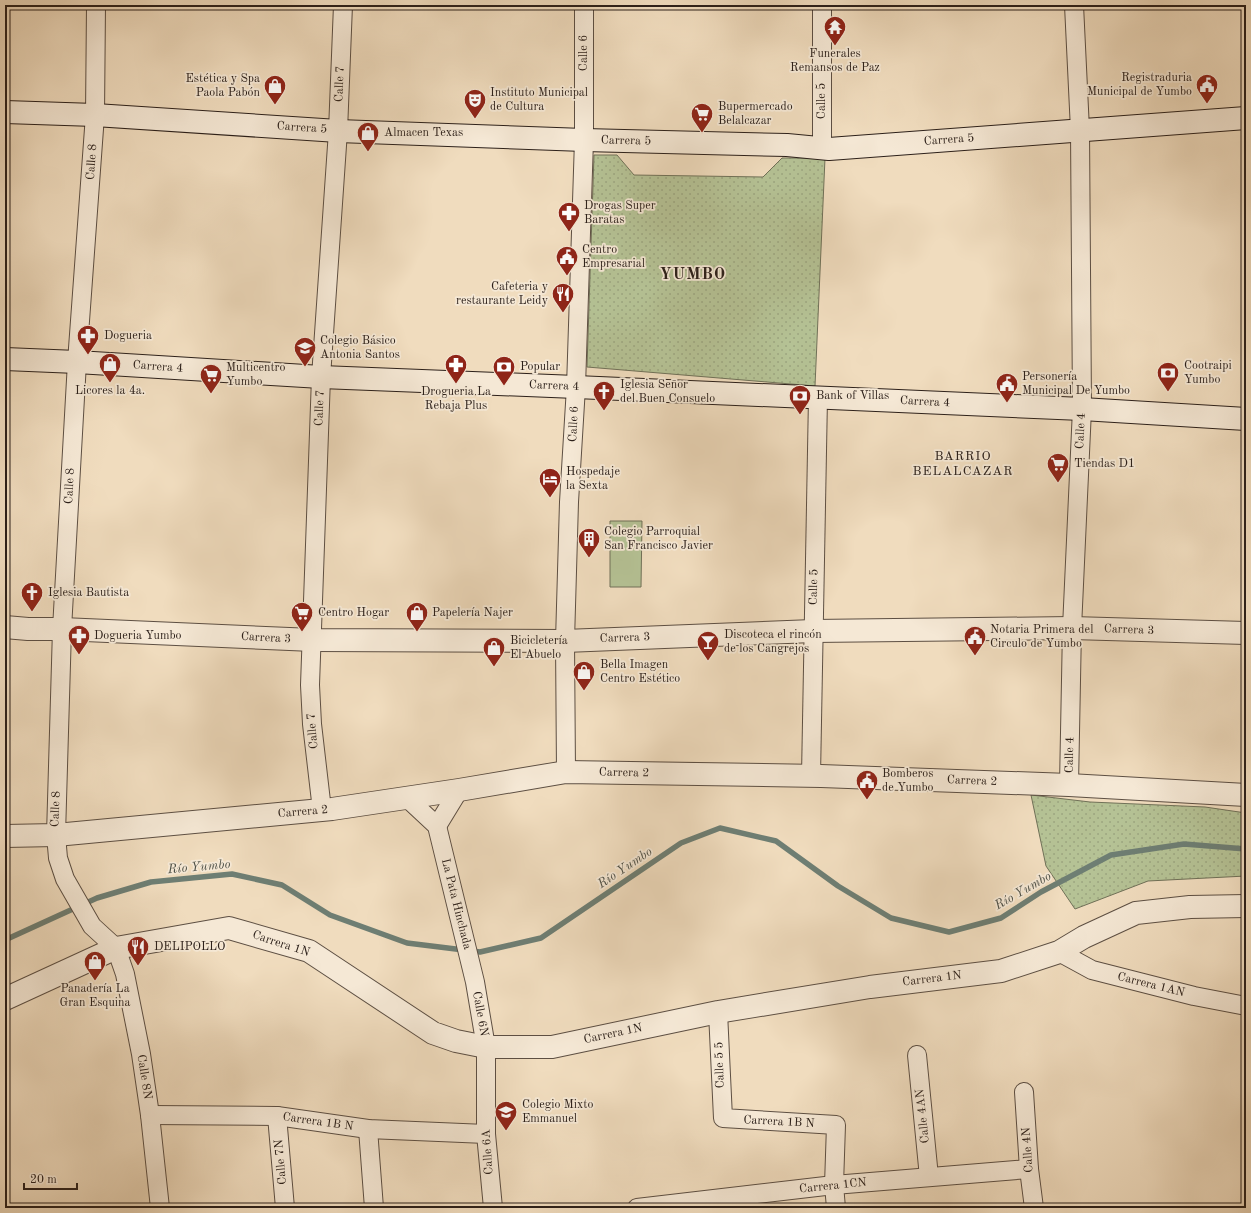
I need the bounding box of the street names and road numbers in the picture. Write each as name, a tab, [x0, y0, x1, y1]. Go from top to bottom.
street label: Calle 6	[578, 35, 590, 71]
street label: Calle 7	[333, 66, 347, 102]
street label: Calle 5	[815, 83, 828, 119]
street label: Carrera 5	[276, 119, 328, 136]
street label: Carrera 5	[923, 131, 975, 148]
street label: Carrera 5	[601, 134, 651, 147]
street label: Calle 8	[85, 143, 99, 181]
street label: Carrera 4	[132, 359, 184, 375]
street label: Carrera 4	[529, 379, 579, 393]
street label: Calle 7	[313, 390, 327, 426]
street label: Carrera 4	[899, 395, 951, 409]
street label: Calle 6	[567, 406, 581, 442]
street label: Calle 4	[1074, 413, 1088, 449]
street label: Calle 8	[63, 468, 77, 504]
street label: Calle 5	[807, 569, 820, 605]
street label: Carrera 3	[1104, 623, 1154, 637]
street label: Carrera 3	[240, 631, 292, 645]
street label: Carrera 3	[600, 631, 650, 645]
street label: Calle 7	[305, 712, 321, 750]
street label: Calle 4	[1064, 737, 1076, 773]
street label: Carrera 2	[599, 767, 649, 779]
street label: Carrera 2	[947, 774, 997, 788]
street label: Calle 8	[49, 791, 63, 827]
street label: Carrera 2	[277, 804, 329, 820]
street label: La Pata Hinchada	[439, 857, 473, 951]
street label: Carrera 1N	[251, 929, 311, 959]
street label: Carrera 1N	[902, 969, 962, 989]
street label: Carrera 1AN	[1116, 971, 1186, 999]
street label: Calle 6N	[470, 991, 490, 1037]
street label: Carrera 1N	[583, 1022, 643, 1046]
street label: Calle 5 5	[712, 1041, 727, 1089]
street label: Calle 8N	[135, 1054, 153, 1100]
street label: Calle 4AN	[914, 1088, 932, 1144]
street label: Carrera 1B N	[282, 1111, 354, 1133]
street label: Carrera 1B N	[743, 1114, 815, 1130]
street label: Calle 4N	[1020, 1127, 1036, 1173]
street label: Calle 6A	[480, 1129, 496, 1175]
street label: Calle 7N	[273, 1139, 289, 1185]
street label: Carrera 1CN	[799, 1176, 867, 1196]

